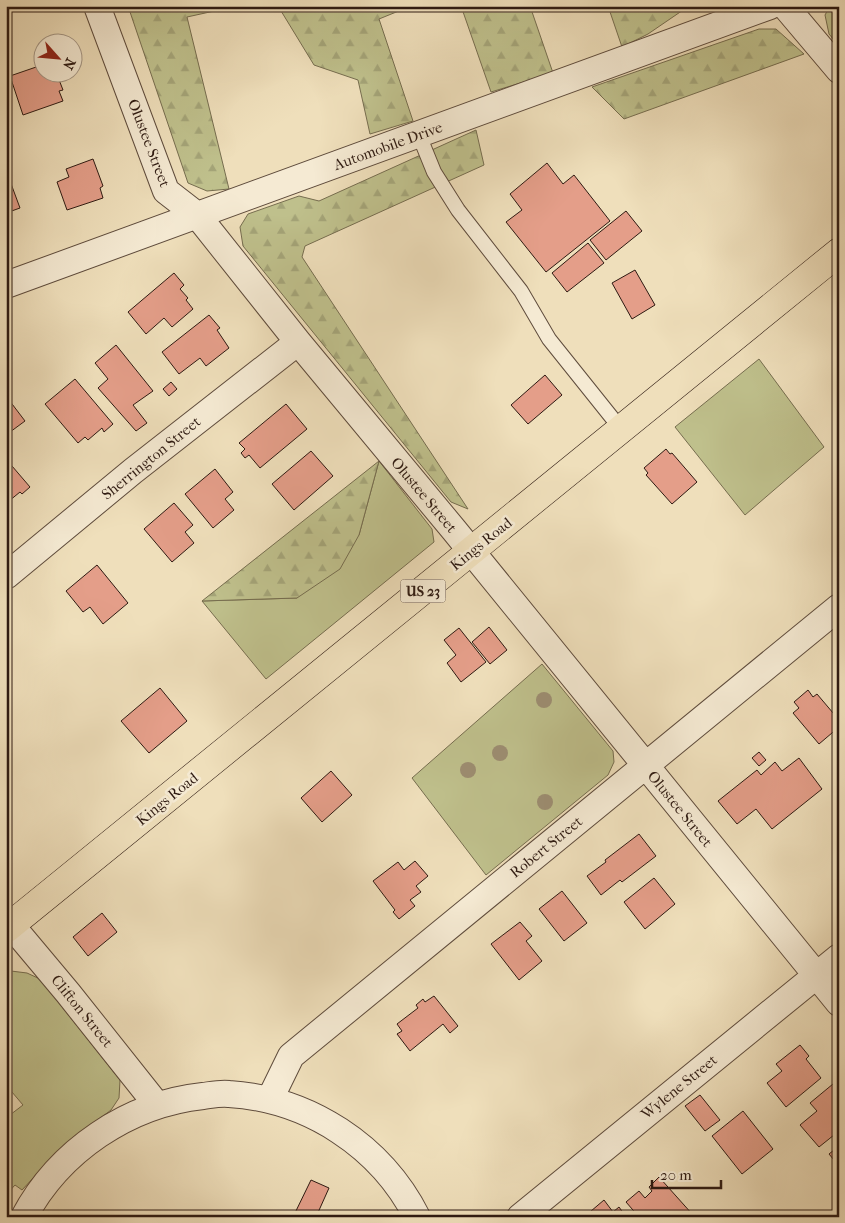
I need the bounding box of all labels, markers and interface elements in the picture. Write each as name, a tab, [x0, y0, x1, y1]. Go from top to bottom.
north arrow	[32, 32, 82, 82]
text: N	[59, 55, 79, 73]
street label: Olustee Street	[124, 96, 174, 190]
street label: Automobile Drive	[330, 118, 445, 174]
street label: Sherrington Street	[98, 412, 205, 503]
street label: Olustee Street	[387, 454, 461, 537]
street label: Kings Road	[447, 513, 516, 574]
road number: US 23	[400, 580, 446, 602]
street label: Olustee Street	[644, 767, 717, 851]
street label: Kings Road	[133, 768, 202, 829]
street label: Robert Street	[506, 812, 586, 882]
street label: Clifton Street	[47, 971, 117, 1051]
street label: Wylene Street	[637, 1050, 721, 1124]
scale bar	[652, 1158, 721, 1190]
text: 20 m	[660, 1166, 692, 1184]

